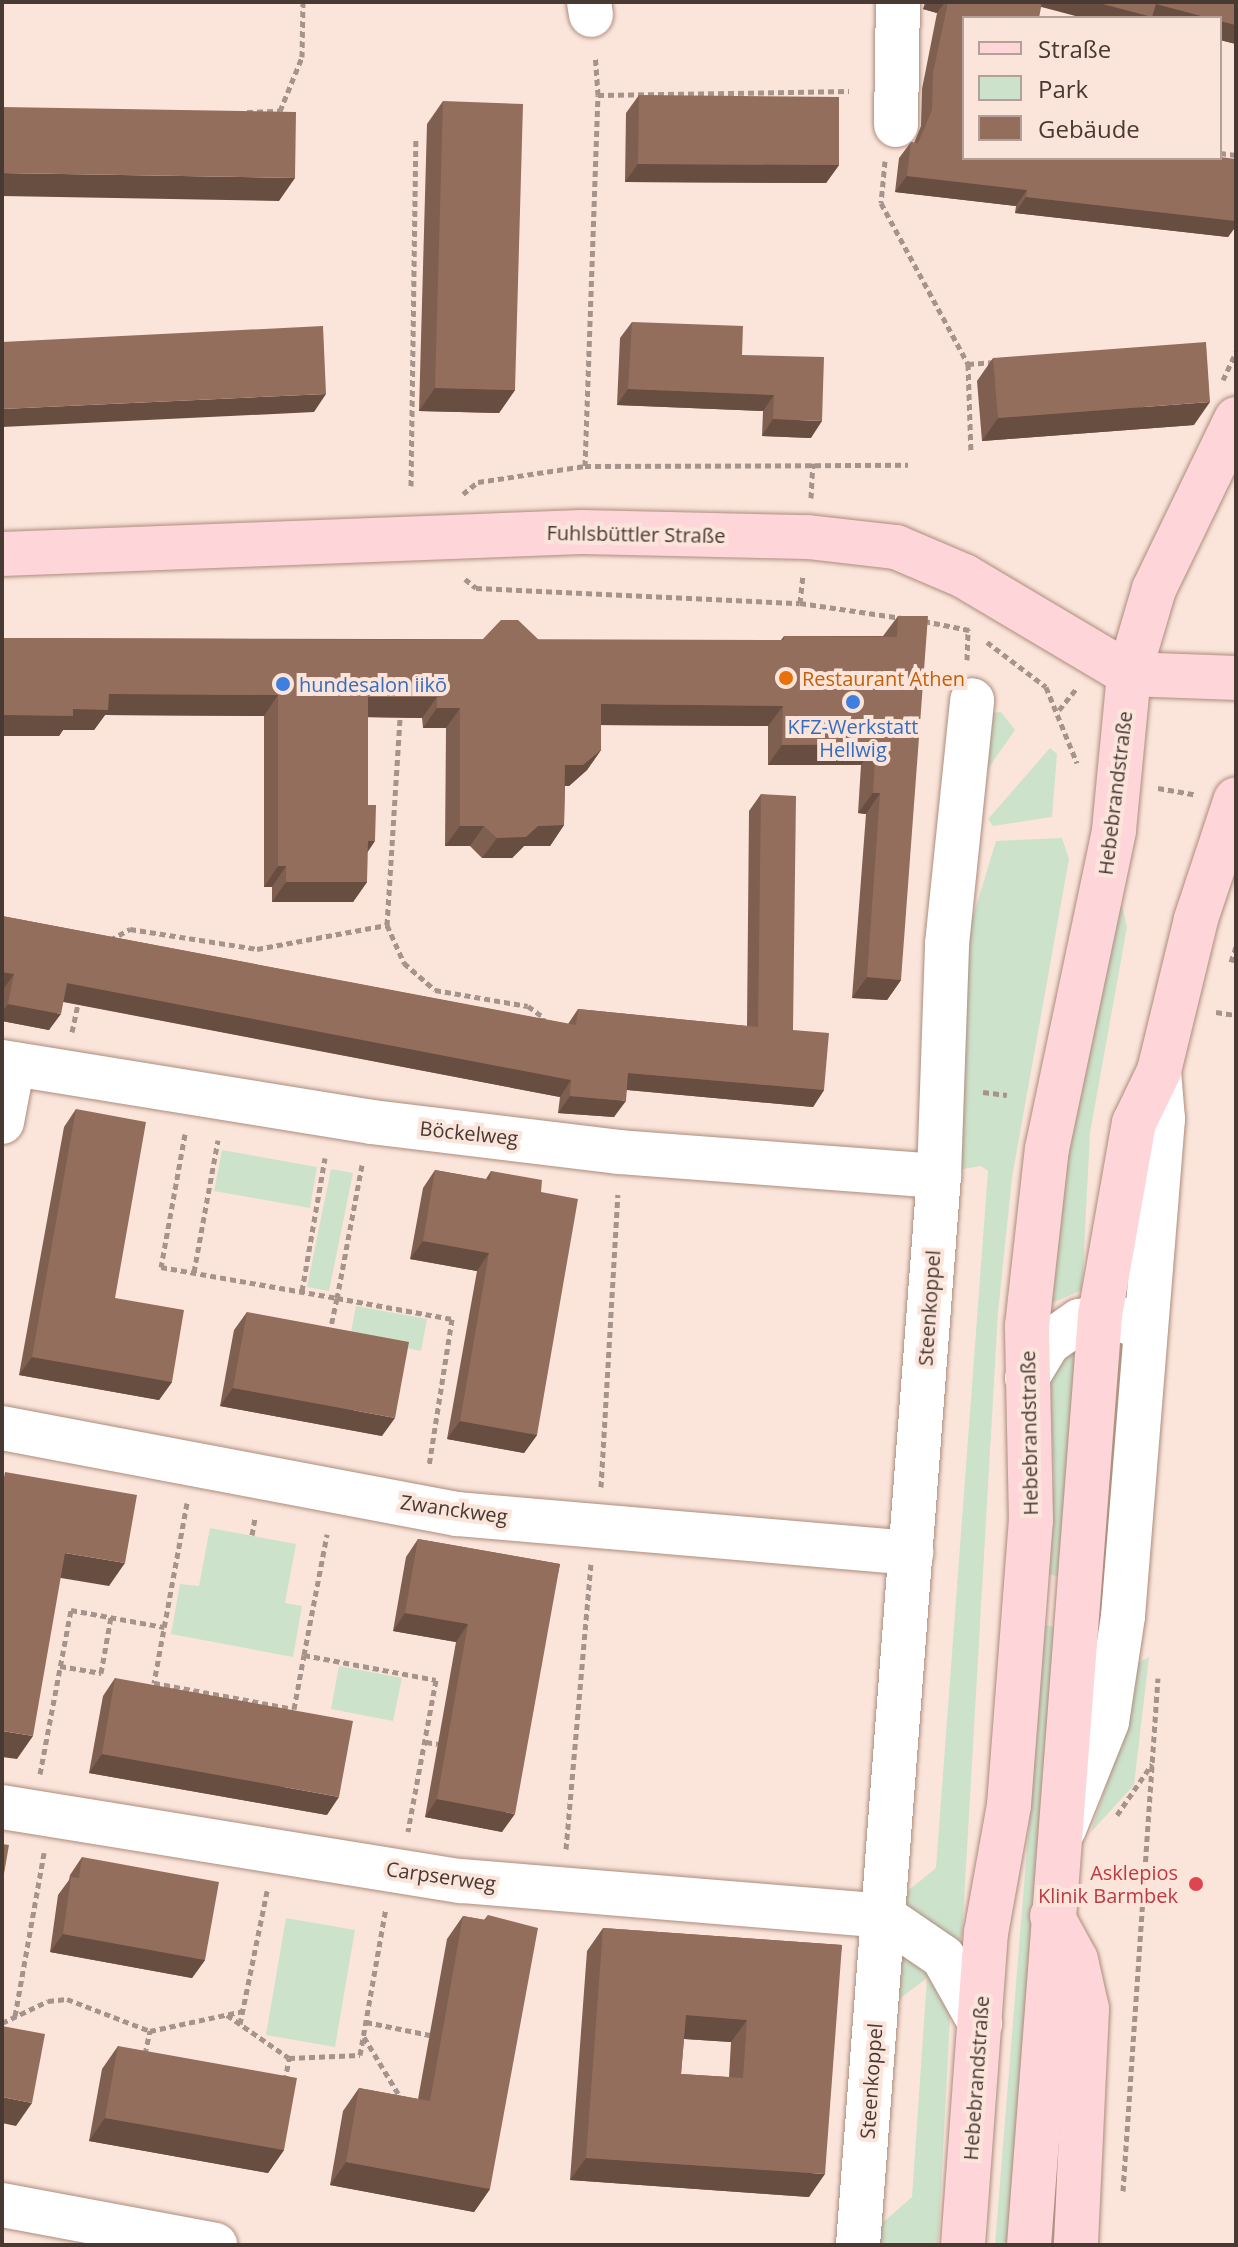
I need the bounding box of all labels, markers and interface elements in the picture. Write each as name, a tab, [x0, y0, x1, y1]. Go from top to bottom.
legend	[962, 16, 1222, 160]
text: Straße	[1038, 32, 1111, 65]
text: Park	[1038, 72, 1088, 105]
text: Gebäude	[1038, 112, 1140, 145]
street label: Fuhlsbüttler Straße	[546, 520, 726, 548]
place label: Restaurant Athen	[802, 666, 965, 690]
marker: Restaurant Athen	[777, 669, 795, 687]
place label: hundesalon iikō	[299, 672, 447, 696]
marker: hundesalon iikō	[274, 675, 292, 693]
marker: KFZ-Werkstatt Hellwig	[844, 693, 862, 711]
street label: Hebebrandstraße	[1093, 710, 1137, 876]
place label: KFZ-Werkstatt Hellwig	[788, 714, 918, 761]
street label: Böckelweg	[419, 1116, 519, 1150]
street label: Steenkoppel	[913, 1249, 945, 1367]
street label: Hebebrandstraße	[1016, 1350, 1042, 1516]
street label: Zwanckweg	[399, 1490, 509, 1528]
street label: Carpserweg	[385, 1856, 497, 1896]
place label: Asklepios Klinik Barmbek	[1038, 1860, 1178, 1907]
marker: Asklepios Klinik Barmbek	[1185, 1873, 1207, 1895]
street label: Hebebrandstraße	[958, 1995, 994, 2161]
street label: Steenkoppel	[855, 2022, 887, 2140]

